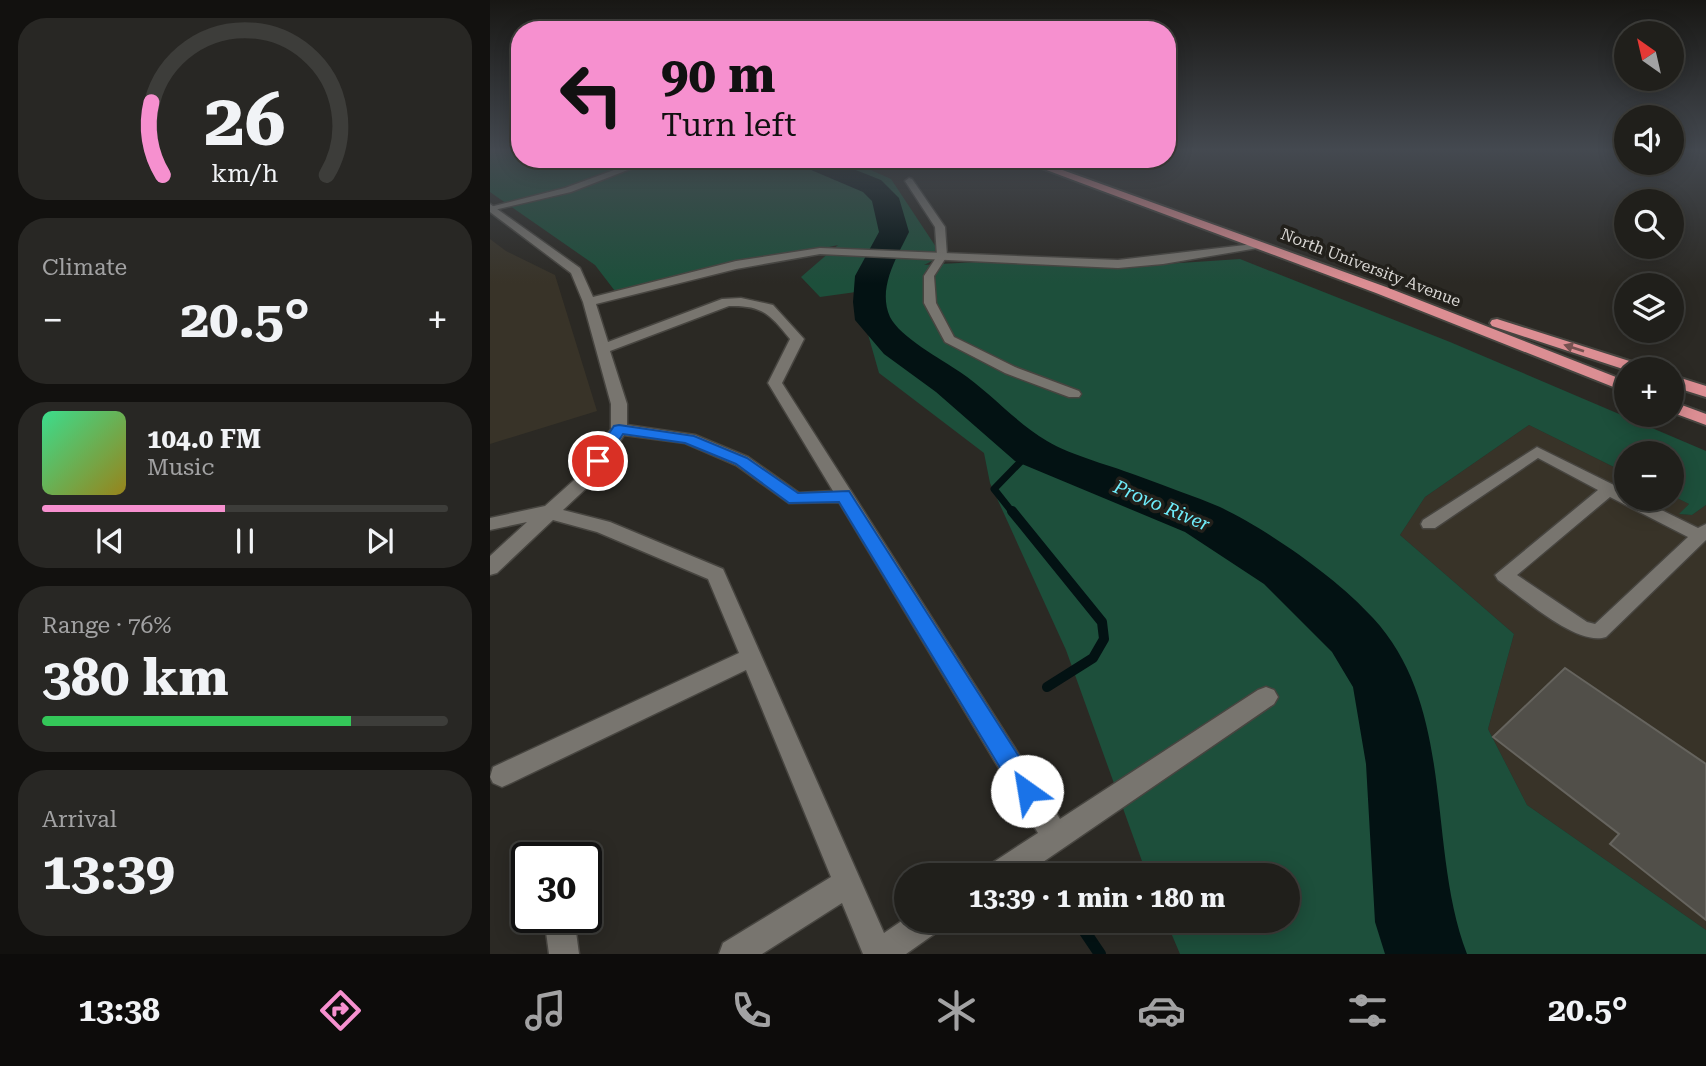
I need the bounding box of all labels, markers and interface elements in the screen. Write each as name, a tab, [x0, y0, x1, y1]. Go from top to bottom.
north arrow	[1614, 21, 1684, 91]
map controls	[1614, 21, 1684, 511]
text: 90 m	[661, 47, 776, 104]
icon: left	[546, 49, 637, 140]
text: 26	[204, 78, 286, 163]
button: sound	[1614, 105, 1684, 175]
text: Turn left	[661, 106, 796, 144]
text: km/h	[212, 159, 278, 188]
button: search	[1614, 189, 1684, 259]
street label: North University Avenue	[1278, 224, 1464, 311]
text: Climate	[42, 254, 127, 281]
button: layers	[1614, 273, 1684, 343]
text: 20.5°	[180, 289, 310, 350]
text: −	[42, 298, 63, 342]
text: +	[427, 298, 448, 342]
one-way arrow	[1563, 342, 1584, 353]
button: +	[1614, 357, 1684, 427]
text: 104.0 FM	[147, 424, 261, 454]
pin	[568, 431, 628, 491]
button: −	[1614, 441, 1684, 511]
icon: arrive	[579, 442, 617, 480]
text: Music	[147, 454, 214, 481]
water label: Provo River	[1109, 475, 1213, 536]
icon: previous	[91, 522, 129, 560]
icon: pause	[226, 522, 264, 560]
icon: next	[361, 522, 399, 560]
text: Range · 76%	[42, 612, 171, 639]
text: 380 km	[42, 647, 229, 708]
position arrow	[990, 754, 1064, 828]
text: Arrival	[42, 806, 117, 833]
text: 13:39	[42, 841, 175, 902]
speed limit sign: 30	[511, 842, 602, 933]
text: 13:39 · 1 min · 180 m	[969, 883, 1225, 913]
icon: directions	[316, 986, 365, 1035]
icon: music	[521, 986, 570, 1035]
icon: phone	[727, 986, 776, 1035]
icon: climate	[932, 986, 981, 1035]
icon: car	[1137, 986, 1186, 1035]
icon: filters	[1343, 986, 1392, 1035]
text: 13:38	[78, 991, 160, 1029]
text: 20.5°	[1548, 991, 1628, 1029]

